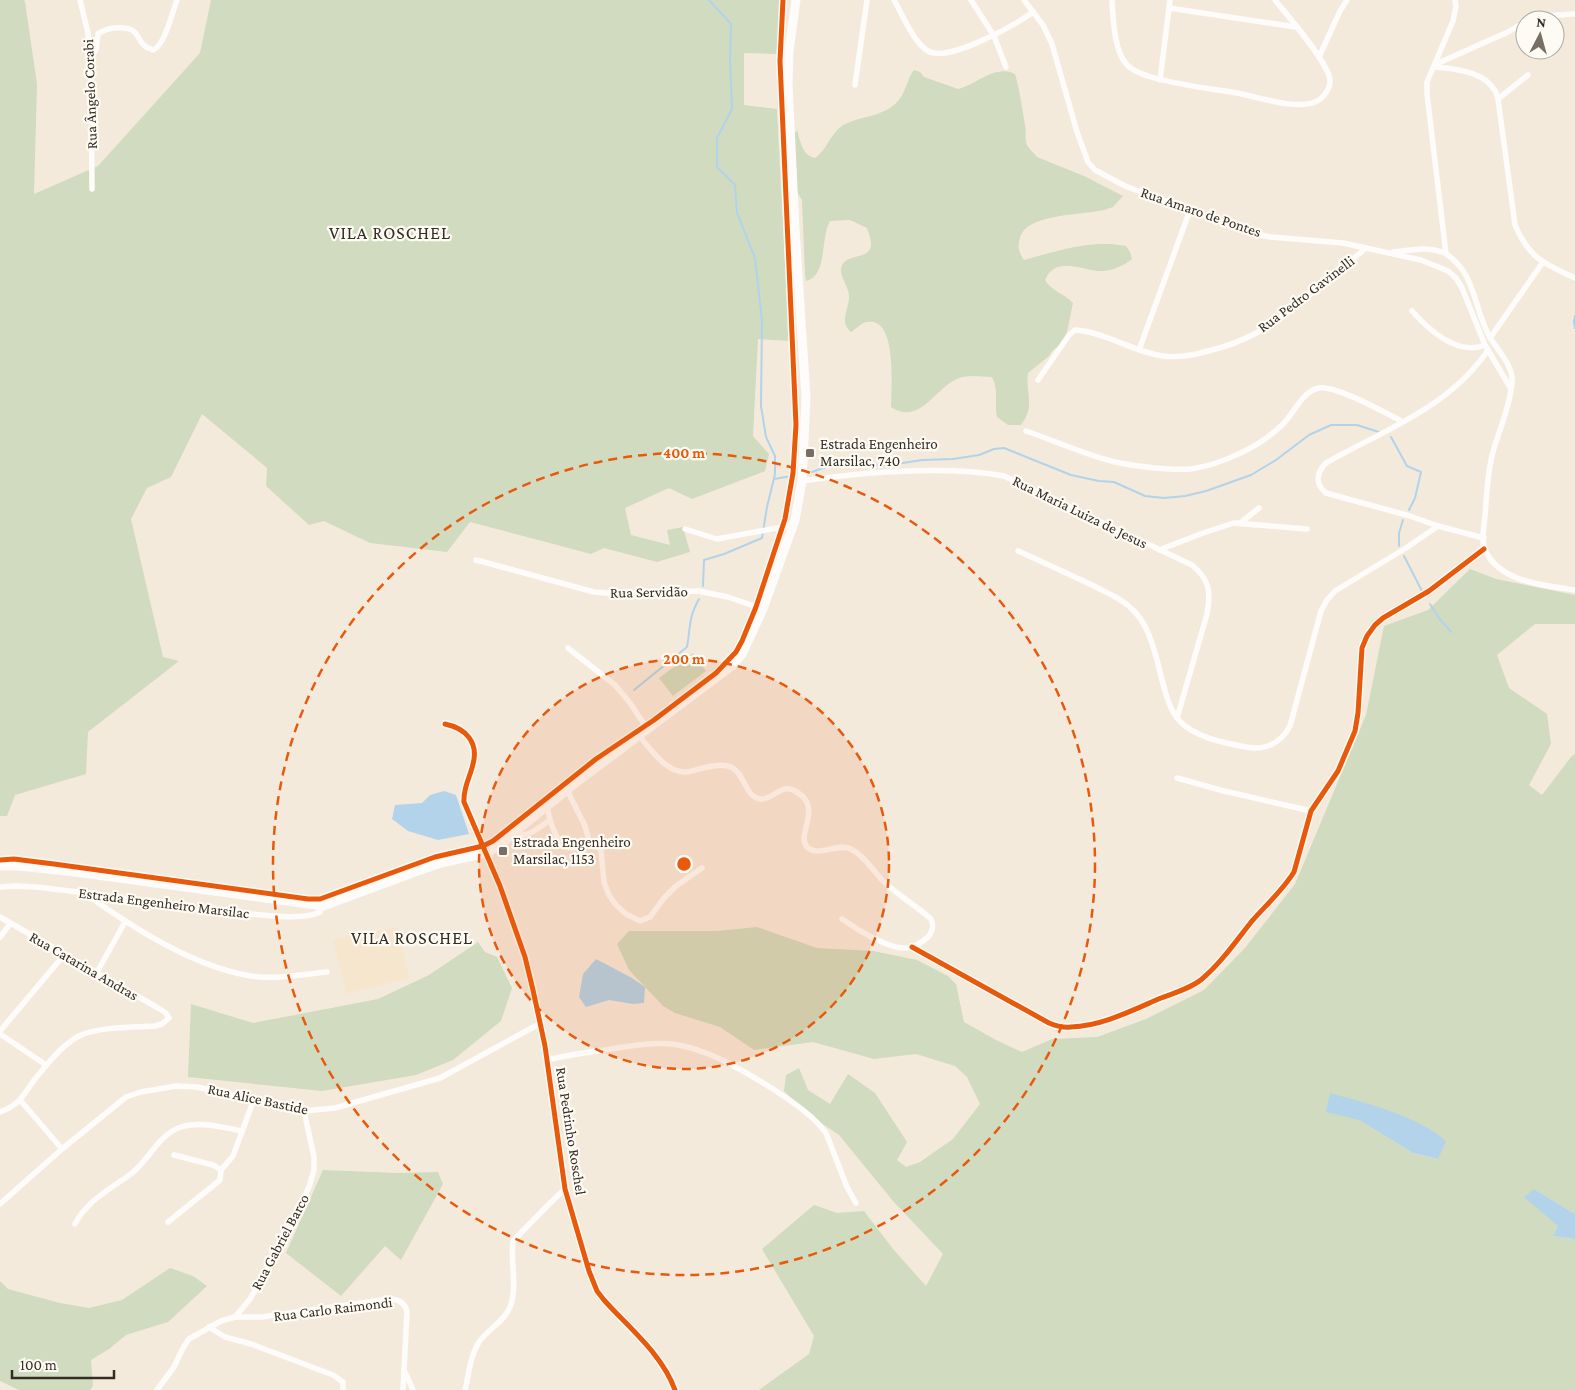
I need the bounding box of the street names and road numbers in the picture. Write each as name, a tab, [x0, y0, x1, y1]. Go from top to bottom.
street label: Rua Ângelo Corabi	[80, 39, 101, 149]
street label: Rua Amaro de Pontes	[1139, 184, 1263, 240]
street label: Rua Pedro Gavinelli	[1255, 253, 1357, 335]
street label: Rua Maria Luiza de Jesus	[1010, 472, 1150, 553]
street label: Rua Servidão	[610, 583, 688, 601]
street label: Estrada Engenheiro Marsilac	[78, 885, 251, 923]
street label: Rua Catarina Andras	[27, 928, 141, 1004]
street label: Rua Pedrinho Roschel	[553, 1066, 589, 1196]
street label: Rua Alice Bastide	[206, 1081, 310, 1118]
street label: Rua Gabriel Barco	[248, 1191, 312, 1293]
street label: Rua Carlo Raimondi	[273, 1294, 393, 1324]

